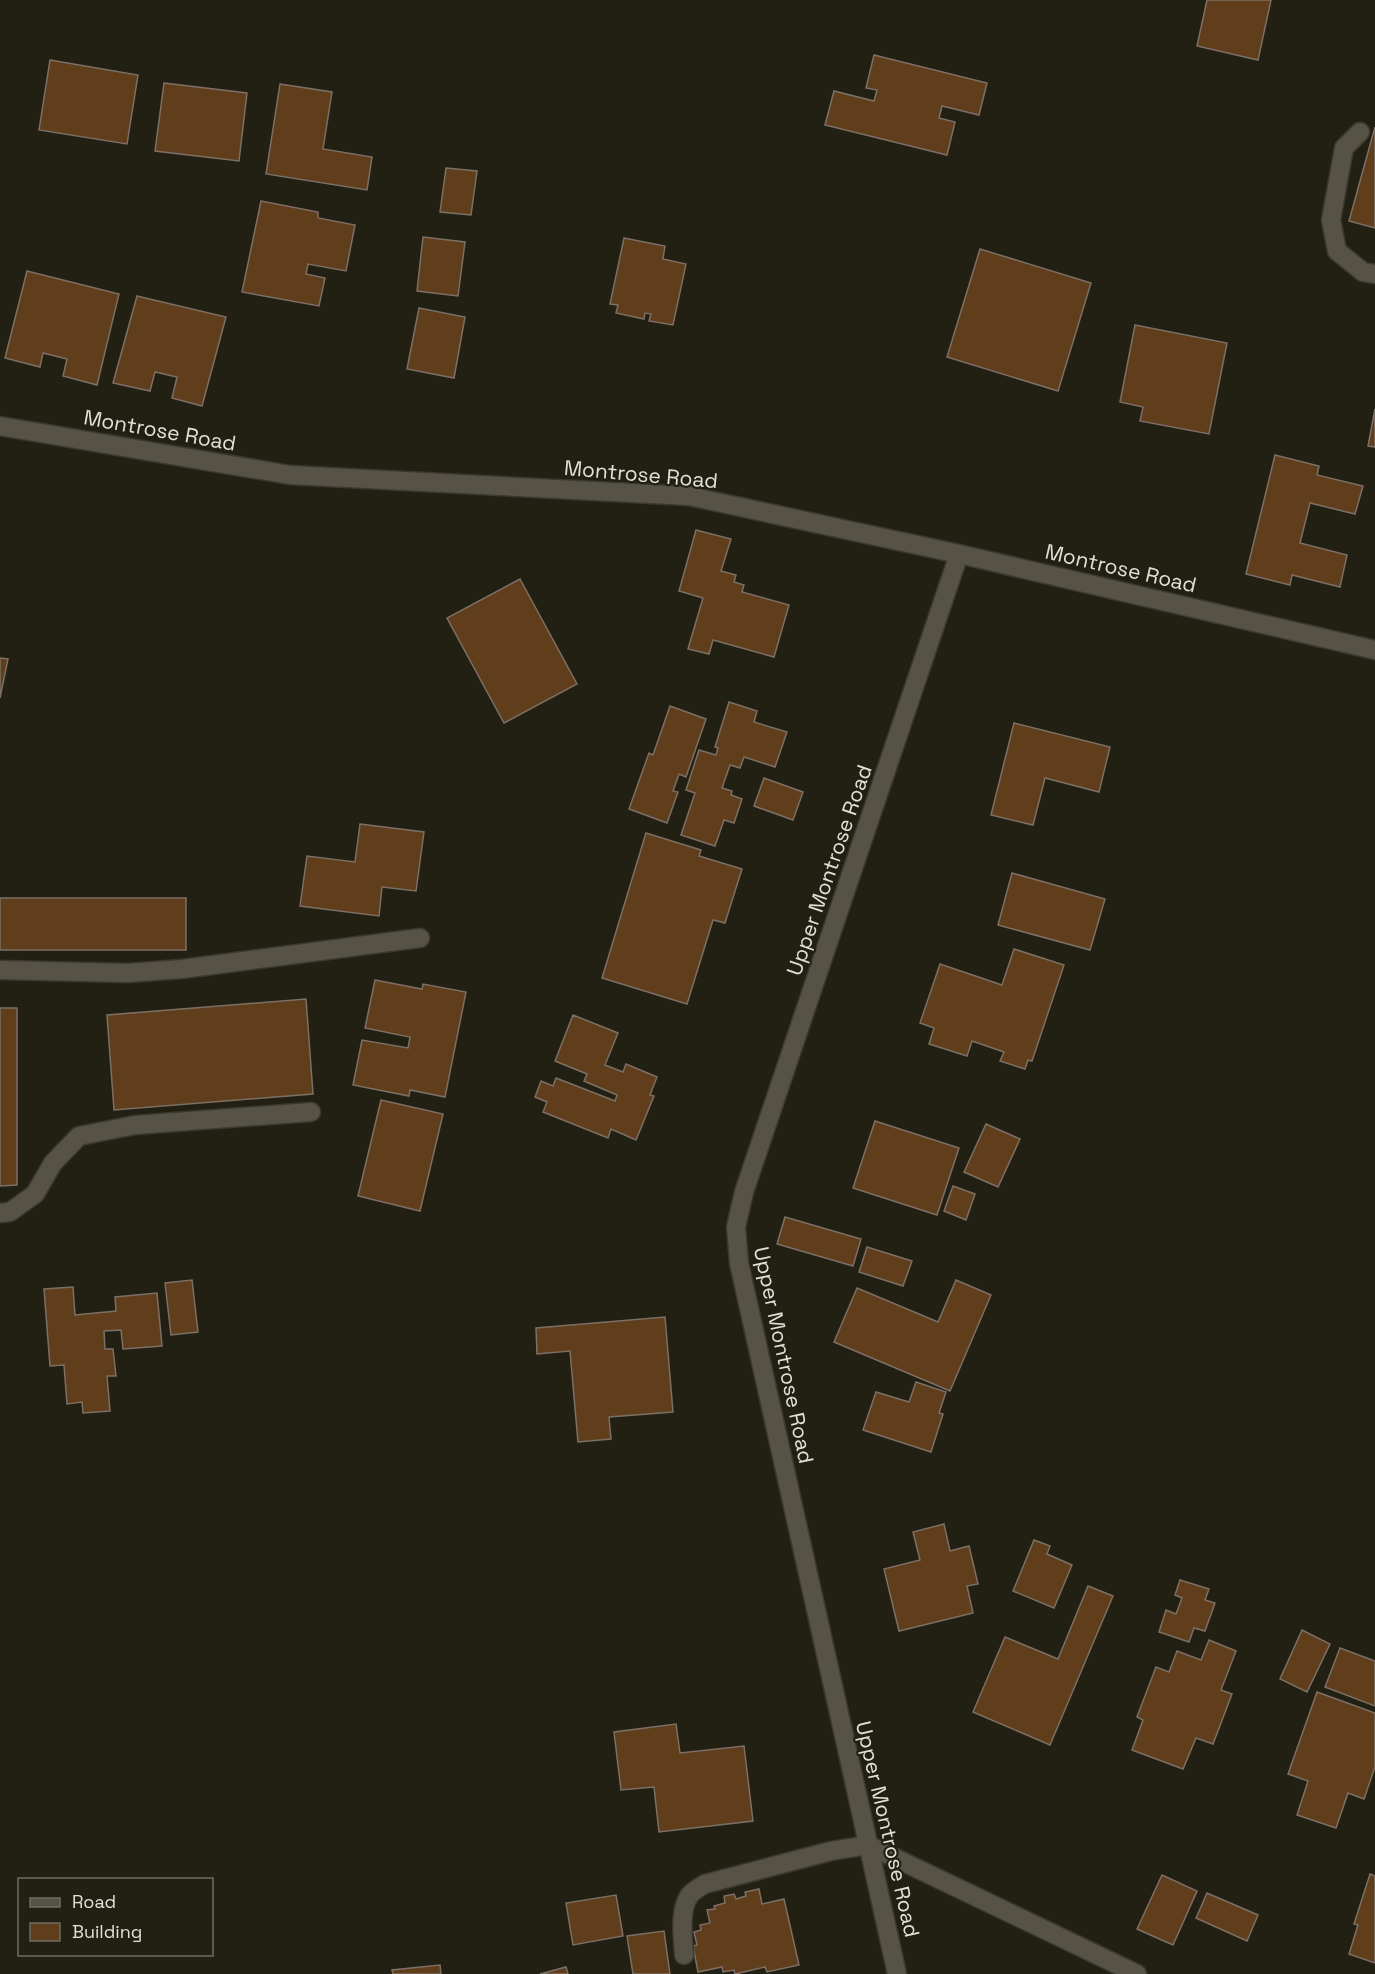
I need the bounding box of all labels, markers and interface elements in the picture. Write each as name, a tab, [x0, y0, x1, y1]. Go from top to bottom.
street label: Montrose Road	[82, 403, 238, 457]
street label: Montrose Road	[563, 454, 719, 494]
street label: Montrose Road	[1043, 537, 1199, 599]
street label: Upper Montrose Road	[780, 761, 878, 979]
street label: Upper Montrose Road	[748, 1244, 820, 1466]
street label: Upper Montrose Road	[850, 1718, 926, 1940]
legend	[18, 1878, 213, 1956]
text: Road	[72, 1890, 116, 1913]
text: Building	[72, 1920, 142, 1943]

